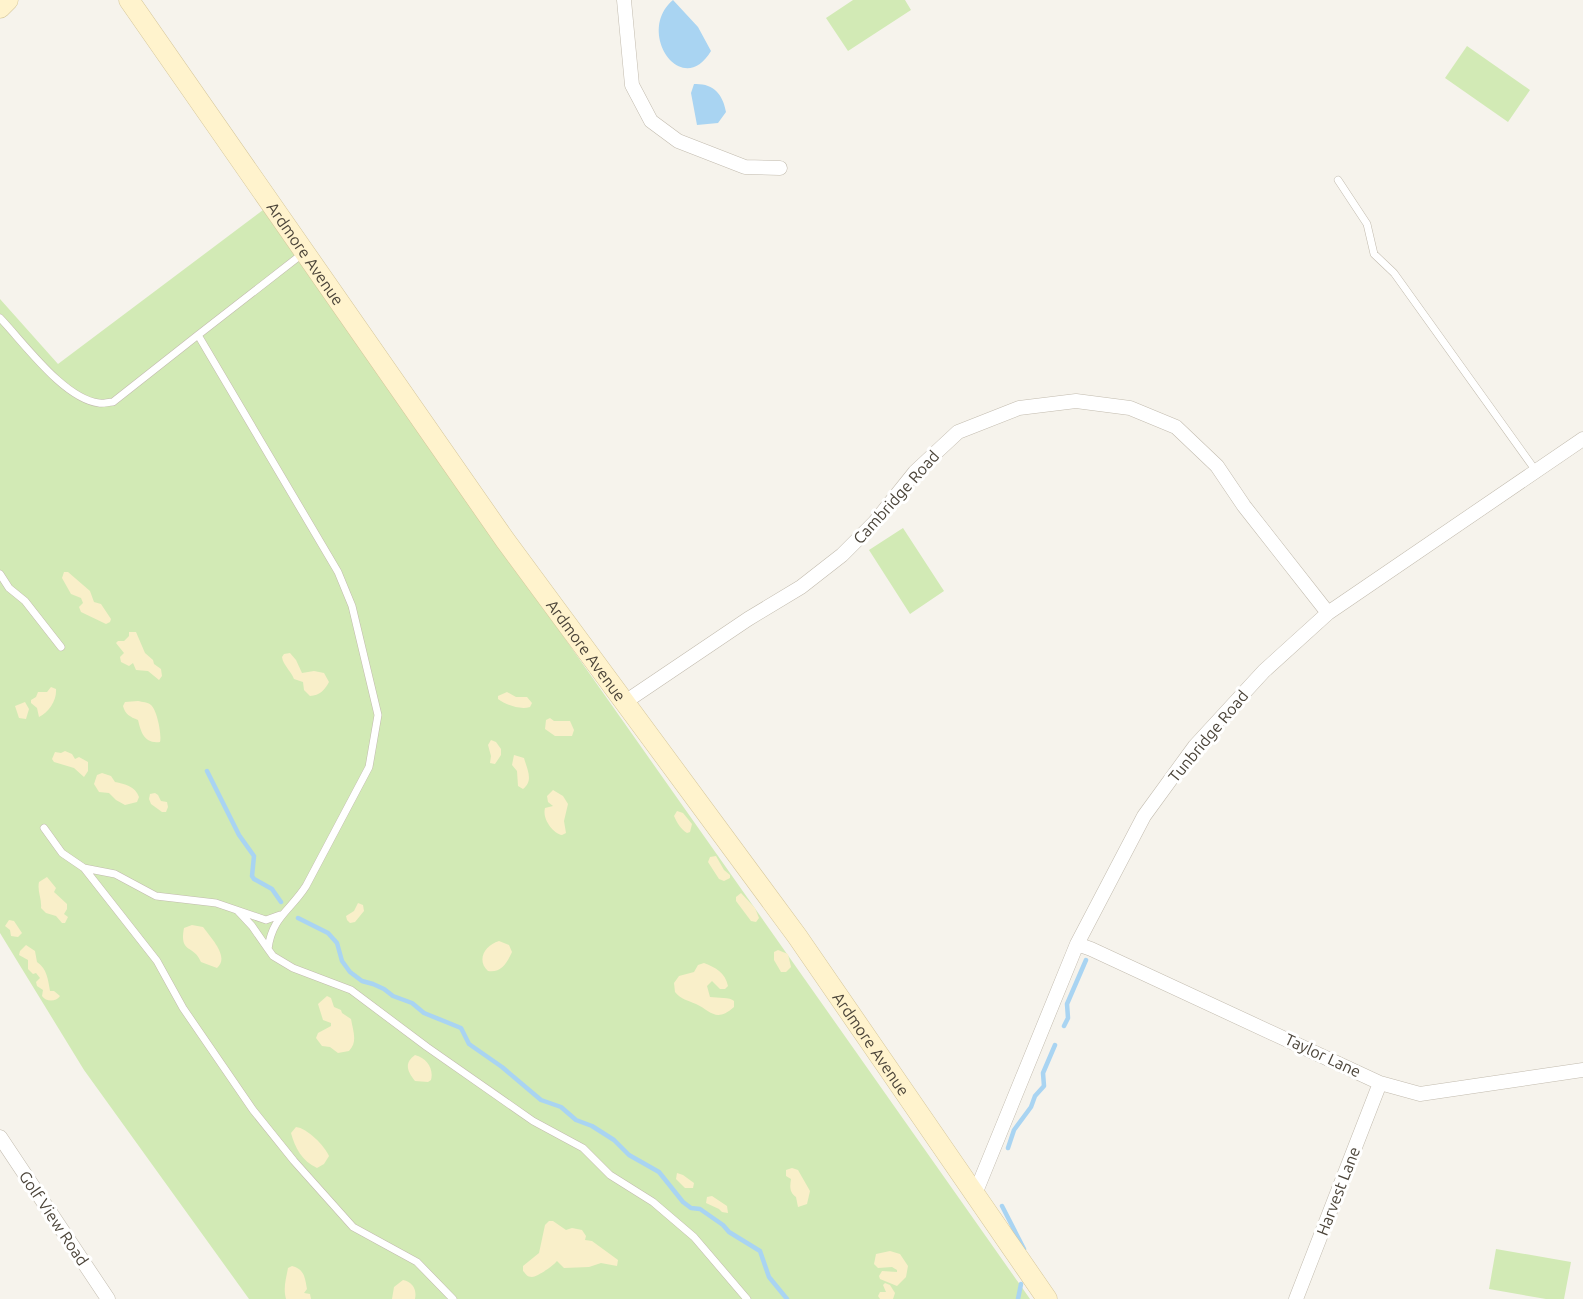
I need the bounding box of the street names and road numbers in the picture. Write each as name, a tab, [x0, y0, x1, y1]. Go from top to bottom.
street label: Ardmore Avenue	[263, 199, 348, 309]
street label: Cambridge Road	[849, 447, 943, 547]
street label: Ardmore Avenue	[543, 596, 630, 705]
street label: Tunbridge Road	[1164, 687, 1252, 785]
street label: Ardmore Avenue	[829, 989, 913, 1099]
street label: Taylor Lane	[1282, 1030, 1364, 1080]
street label: Harvest Lane	[1313, 1144, 1363, 1238]
street label: Golf View Road	[16, 1167, 92, 1269]

